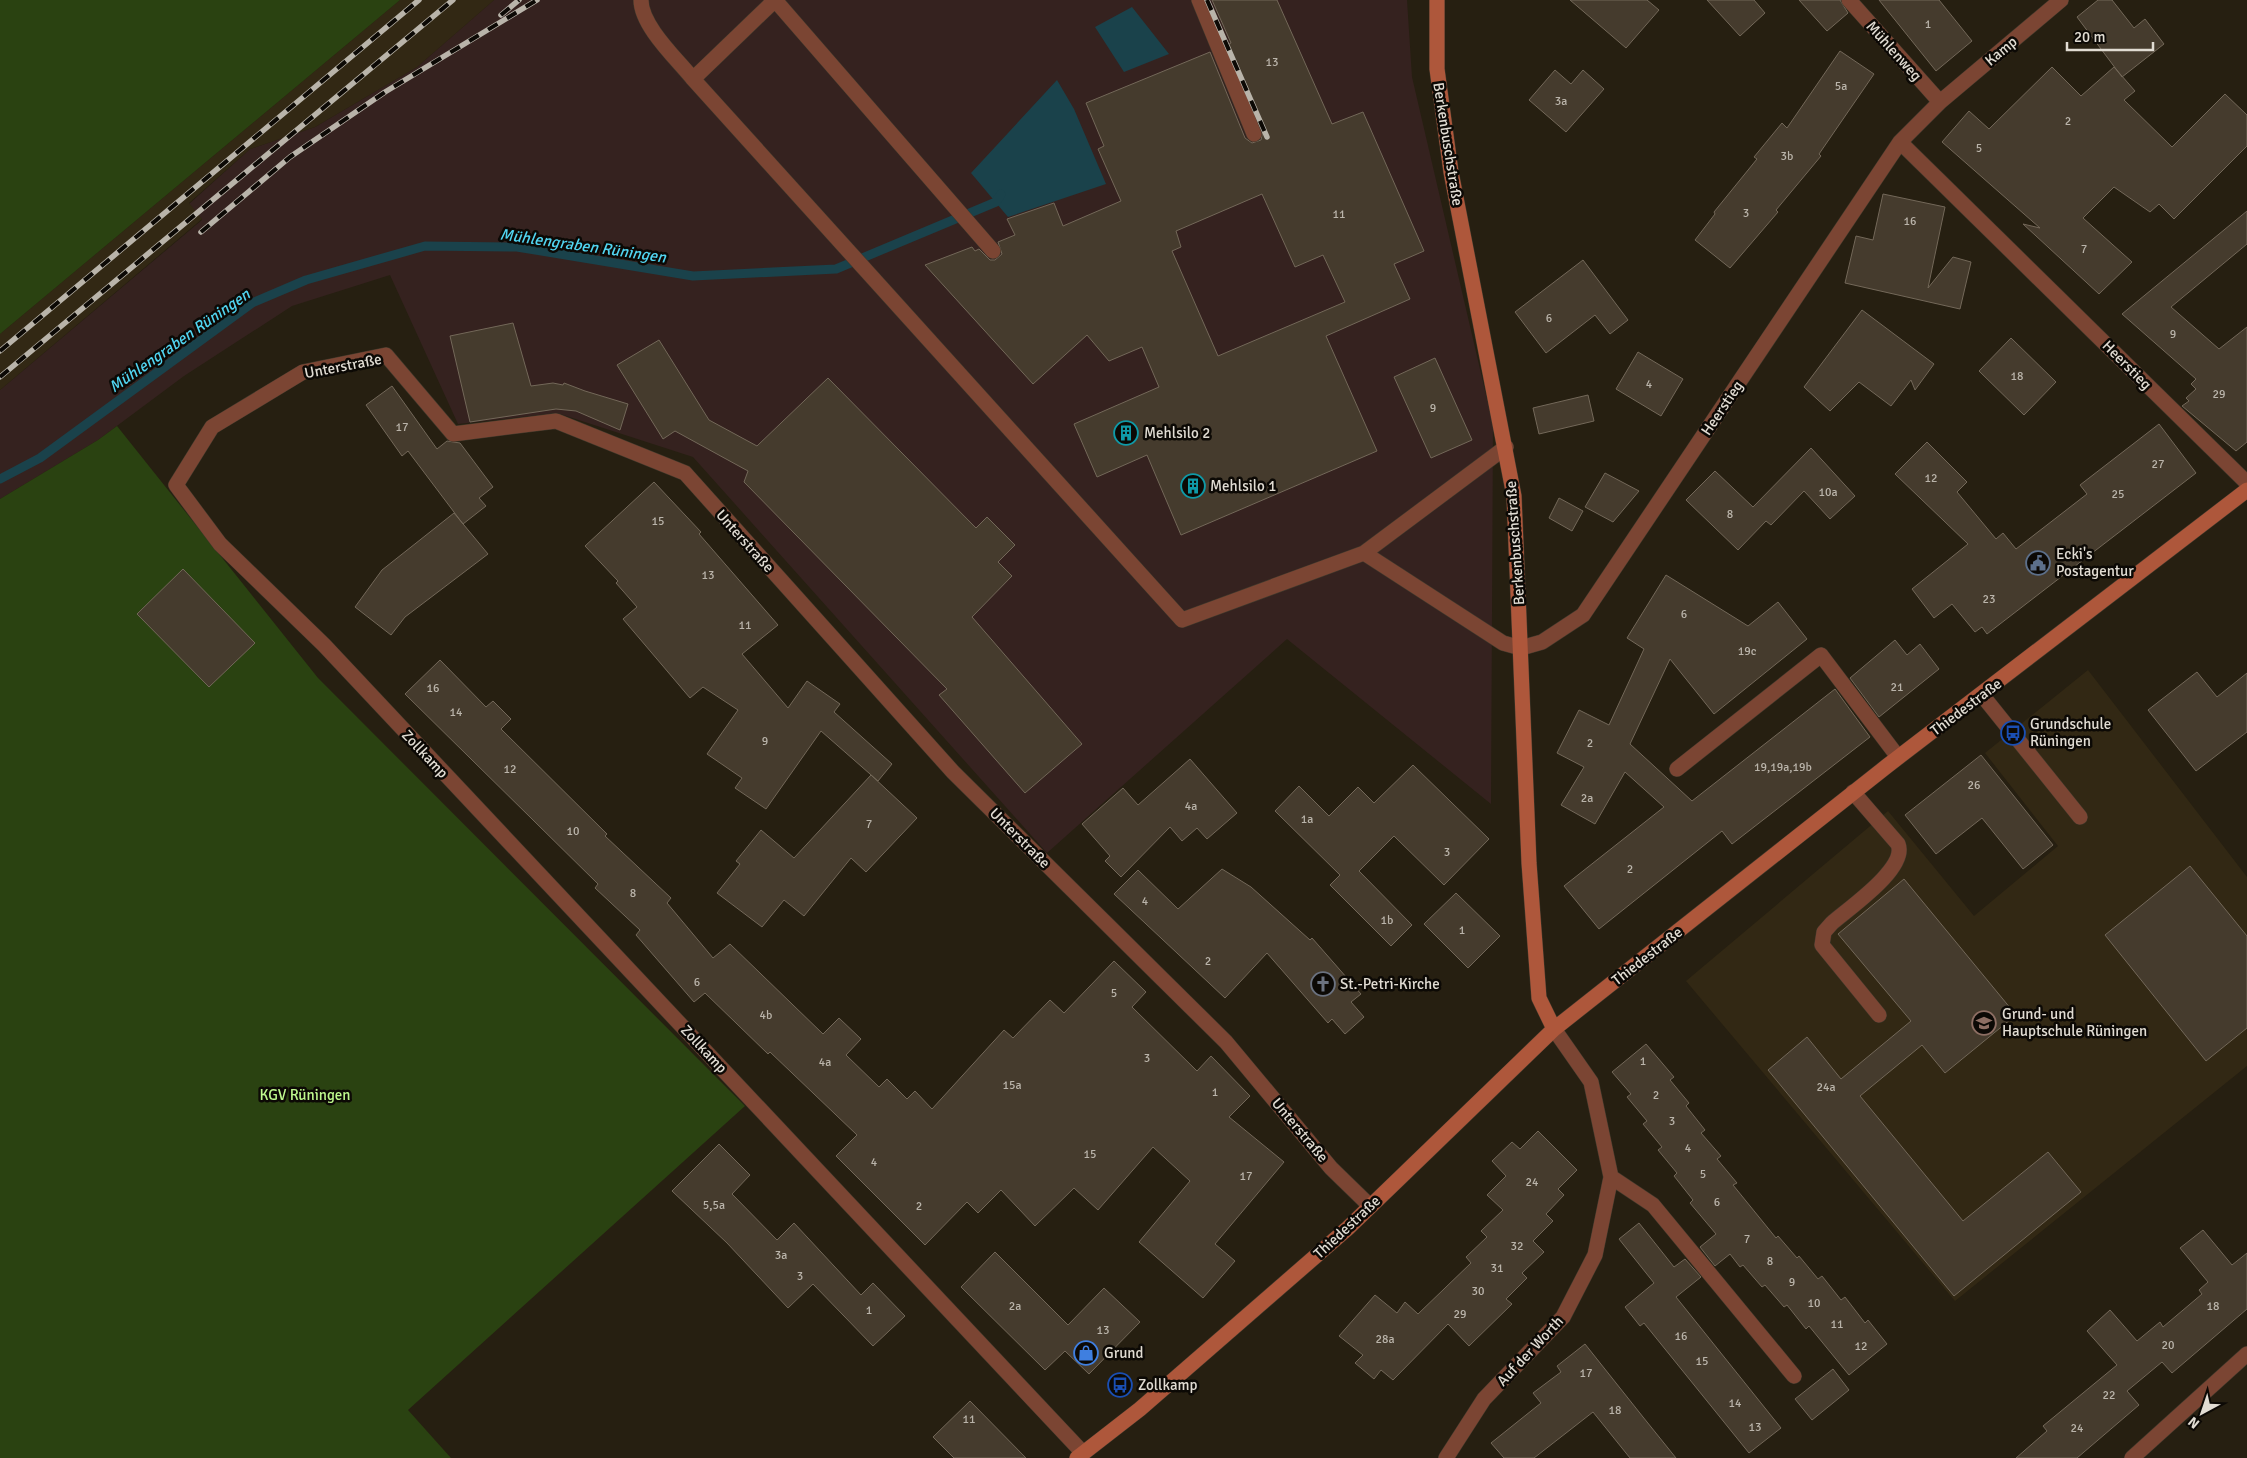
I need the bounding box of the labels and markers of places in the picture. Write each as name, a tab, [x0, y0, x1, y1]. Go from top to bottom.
building icon: Mehlsilo 2	[1113, 420, 1139, 446]
place label: Mehlsilo 2	[1144, 424, 1210, 442]
building icon: Mehlsilo 1	[1180, 473, 1206, 499]
place label: Mehlsilo 1	[1210, 477, 1276, 495]
place label: Ecki's Postagentur	[2056, 545, 2134, 580]
public building icon: Ecki's Postagentur	[2025, 550, 2051, 576]
place label: Grundschule Rüningen	[2030, 715, 2111, 750]
bus stop icon: Grundschule Rüningen	[2000, 720, 2026, 746]
church icon: St.-Petri-Kirche	[1310, 971, 1336, 997]
place label: St.-Petri-Kirche	[1340, 975, 1440, 993]
place label: Grund- und Hauptschule Rüningen	[2002, 1005, 2147, 1040]
school or university icon: Grund- und Hauptschule Rüningen	[1971, 1010, 1997, 1036]
shop icon: Grund	[1073, 1340, 1099, 1366]
place label: Grund	[1104, 1344, 1144, 1362]
bus stop icon: Zollkamp	[1107, 1372, 1133, 1398]
place label: Zollkamp	[1138, 1376, 1198, 1394]

